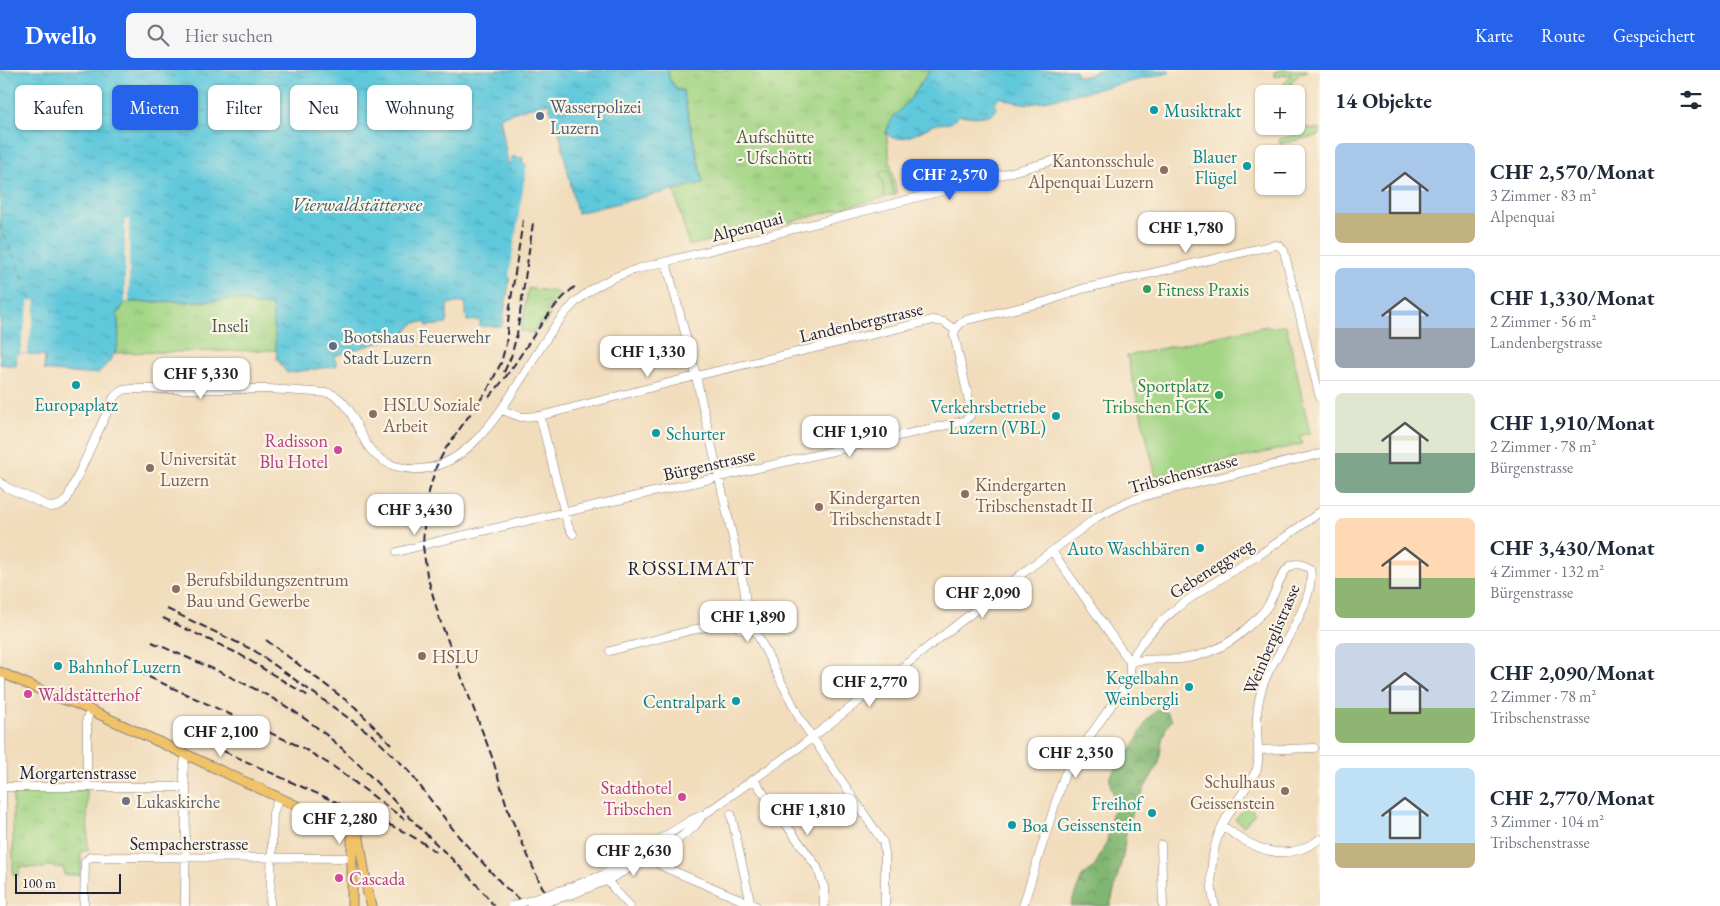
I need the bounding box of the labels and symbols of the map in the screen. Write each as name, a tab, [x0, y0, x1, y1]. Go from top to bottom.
place label: Wasserpolizei Luzern	[550, 95, 642, 139]
place label: Musiktrakt	[1164, 99, 1242, 122]
marker: Musiktrakt	[1148, 104, 1160, 116]
marker: Wasserpolizei Luzern	[534, 110, 546, 122]
park label: Aufschütte - Ufschötti	[735, 125, 814, 169]
place label: Blauer Flügel	[1192, 145, 1237, 189]
place label: Kantonsschule Alpenquai Luzern	[1027, 149, 1154, 193]
pin: CHF 2,570	[893, 158, 1007, 201]
marker: Blauer Flügel	[1241, 160, 1253, 172]
marker: Kantonsschule Alpenquai Luzern	[1158, 164, 1170, 176]
water label: Vierwaldstättersee	[292, 192, 423, 217]
street label: Alpenquai	[708, 205, 786, 247]
pin: CHF 1,780	[1129, 212, 1243, 254]
place label: Fitness Praxis	[1157, 278, 1249, 301]
marker: Fitness Praxis	[1141, 283, 1153, 295]
street label: Landenbergstrasse	[797, 297, 925, 347]
park label: Inseli	[211, 314, 249, 337]
place label: Bootshaus Feuerwehr Stadt Luzern	[343, 325, 491, 369]
pin: CHF 1,330	[591, 336, 705, 378]
marker: Bootshaus Feuerwehr Stadt Luzern	[327, 340, 339, 352]
pin: CHF 5,330	[144, 358, 258, 400]
place label: Sportplatz Tribschen FCK	[1102, 374, 1210, 418]
marker: Europaplatz	[70, 379, 82, 391]
marker: Sportplatz Tribschen FCK	[1213, 389, 1225, 401]
place label: Europaplatz	[34, 393, 118, 416]
place label: HSLU Soziale Arbeit	[382, 393, 480, 437]
place label: Verkehrsbetriebe Luzern (VBL)	[930, 395, 1046, 439]
marker: HSLU Soziale Arbeit	[367, 408, 379, 420]
marker: Verkehrsbetriebe Luzern (VBL)	[1050, 410, 1062, 422]
pin: CHF 1,910	[793, 416, 907, 458]
place label: Schurter	[666, 422, 725, 445]
marker: Schurter	[650, 427, 662, 439]
place label: Radisson Blu Hotel	[260, 429, 328, 473]
street label: Bürgenstrasse	[661, 442, 757, 486]
marker: Radisson Blu Hotel	[332, 444, 344, 456]
place label: Universität Luzern	[160, 447, 237, 491]
street label: Tribschenstrasse	[1126, 447, 1240, 499]
marker: Universität Luzern	[144, 462, 156, 474]
place label: Kindergarten Tribschenstadt II	[975, 473, 1093, 517]
place label: Kindergarten Tribschenstadt I	[829, 486, 941, 530]
marker: Kindergarten Tribschenstadt II	[959, 488, 971, 500]
pin: CHF 3,430	[358, 494, 472, 536]
marker: Kindergarten Tribschenstadt I	[813, 501, 825, 513]
street label: Gebeneggweg	[1165, 532, 1257, 604]
place label: Auto Waschbären	[1066, 537, 1190, 560]
marker: Auto Waschbären	[1194, 542, 1206, 554]
district label: RÖSSLIMATT	[627, 556, 755, 581]
place label: Berufsbildungszentrum Bau und Gewerbe	[186, 568, 349, 612]
pin: CHF 2,090	[926, 576, 1040, 619]
street label: Weinberglistrasse	[1237, 580, 1305, 698]
marker: Berufsbildungszentrum Bau und Gewerbe	[170, 583, 182, 595]
pin: CHF 1,890	[691, 600, 805, 643]
place label: HSLU	[432, 645, 479, 668]
marker: HSLU	[416, 650, 428, 662]
place label: Bahnhof Luzern	[68, 655, 182, 678]
marker: Bahnhof Luzern	[52, 660, 64, 672]
pin: CHF 2,770	[813, 666, 927, 708]
place label: Kegelbahn Weinbergli	[1105, 666, 1180, 710]
marker: Kegelbahn Weinbergli	[1183, 681, 1195, 693]
place label: Waldstätterhof	[38, 683, 142, 706]
marker: Waldstätterhof	[22, 688, 34, 700]
place label: Centralpark	[643, 690, 727, 713]
marker: Centralpark	[730, 695, 742, 707]
pin: CHF 2,100	[164, 716, 278, 758]
pin: CHF 2,350	[1019, 736, 1133, 779]
street label: Morgartenstrasse	[19, 761, 137, 784]
place label: Schulhaus Geissenstein	[1190, 770, 1275, 814]
place label: Stadthotel Tribschen	[601, 776, 672, 820]
marker: Schulhaus Geissenstein	[1279, 785, 1291, 797]
place label: Lukaskirche	[136, 790, 220, 813]
marker: Stadthotel Tribschen	[676, 791, 688, 803]
place label: Freihof Geissenstein	[1057, 792, 1144, 836]
pin: CHF 1,810	[751, 794, 865, 836]
marker: Lukaskirche	[120, 795, 132, 807]
pin: CHF 2,280	[283, 802, 397, 845]
marker: Freihof Geissenstein	[1146, 807, 1158, 819]
place label: Boa	[1022, 814, 1049, 837]
marker: Boa	[1006, 819, 1018, 831]
street label: Sempacherstrasse	[130, 832, 248, 855]
pin: CHF 2,630	[577, 834, 691, 877]
place label: Cascada	[349, 867, 406, 890]
scale bar	[15, 871, 121, 894]
marker: Cascada	[333, 872, 345, 884]

